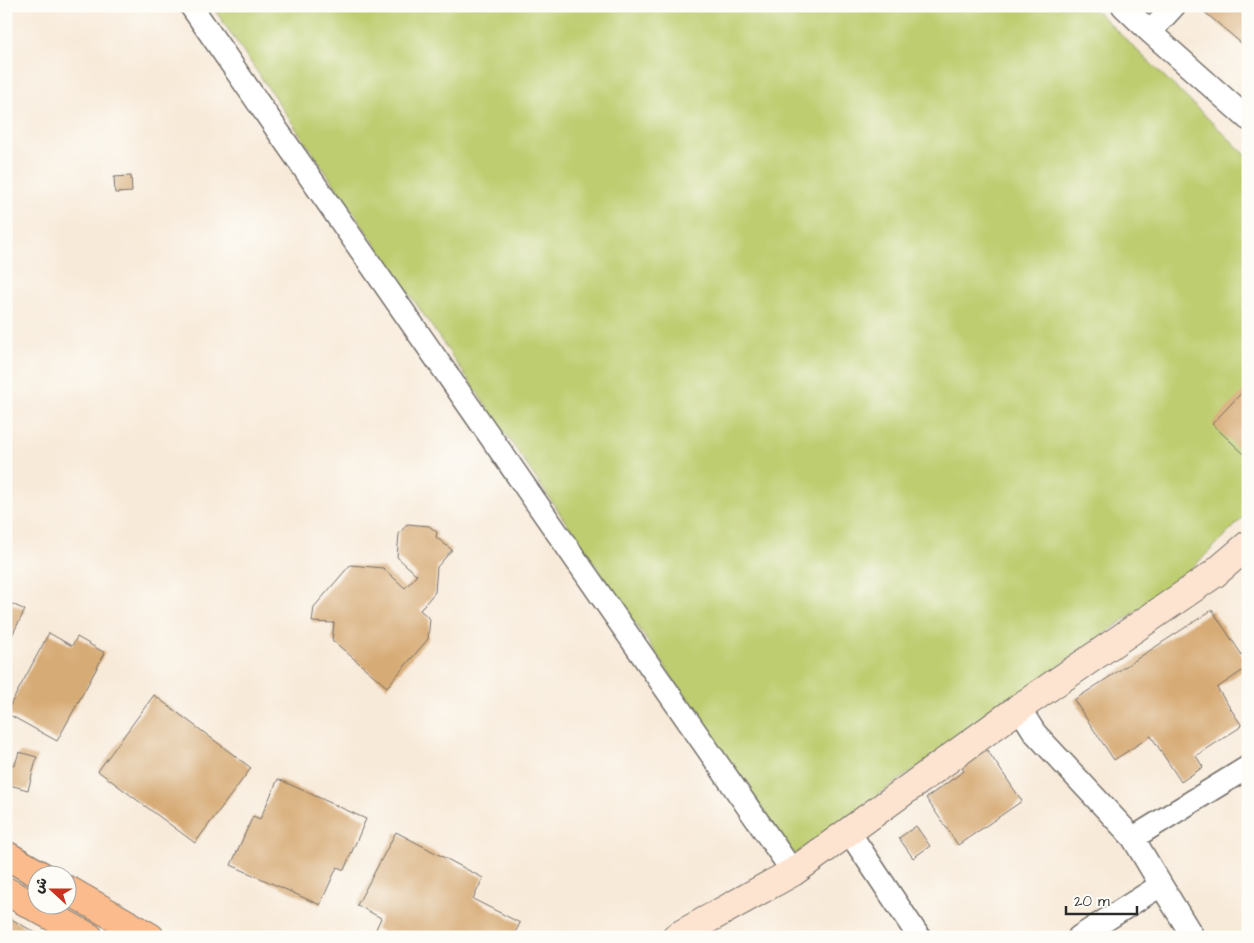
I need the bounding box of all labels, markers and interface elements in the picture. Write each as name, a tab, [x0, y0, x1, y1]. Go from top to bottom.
north arrow	[28, 866, 78, 916]
text: ش	[29, 875, 53, 896]
scale bar	[1066, 883, 1138, 915]
text: 20 m	[1074, 891, 1110, 912]

